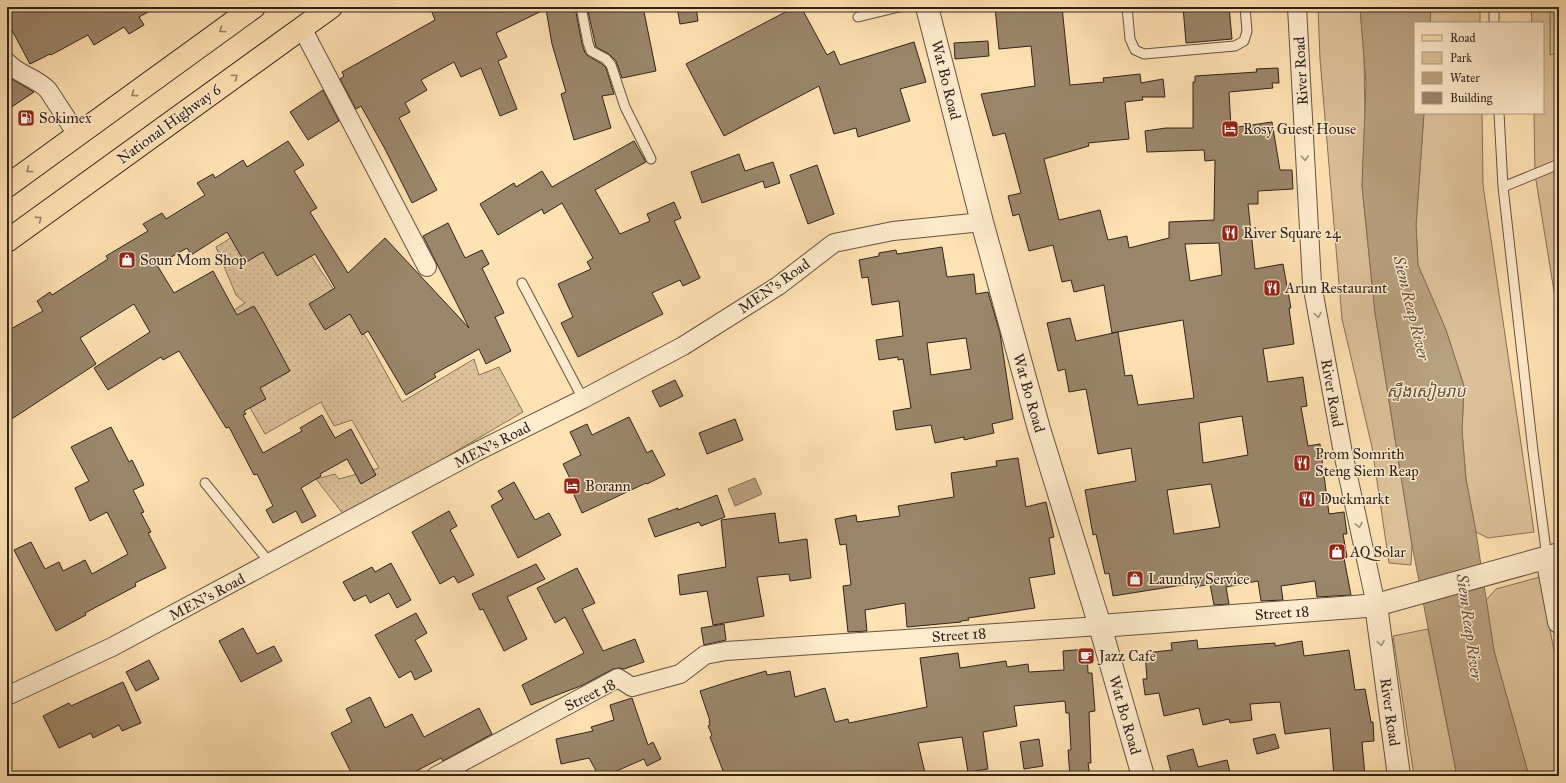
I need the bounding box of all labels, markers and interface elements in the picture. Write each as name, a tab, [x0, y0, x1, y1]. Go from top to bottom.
legend	[1414, 22, 1544, 114]
one-way arrow	[220, 25, 227, 32]
text: Road	[1450, 31, 1476, 45]
street label: River Road	[1290, 36, 1312, 106]
street label: Wat Bo Road	[927, 38, 965, 122]
text: Park	[1450, 51, 1472, 65]
text: Water	[1450, 71, 1480, 85]
one-way arrow	[230, 75, 237, 82]
street label: National Highway 6	[114, 80, 225, 168]
one-way arrow	[132, 89, 139, 96]
text: Building	[1450, 91, 1493, 106]
fuel station icon: Sokimex	[16, 108, 36, 128]
place label: Sokimex	[39, 109, 92, 127]
hotel icon: Rosy Guest House	[1220, 119, 1240, 139]
place label: Rosy Guest House	[1243, 120, 1356, 138]
one-way arrow	[1301, 155, 1310, 161]
one-way arrow	[27, 165, 34, 172]
one-way arrow	[34, 216, 41, 223]
restaurant icon: River Square 24	[1220, 223, 1240, 243]
place label: River Square 24	[1243, 224, 1341, 243]
shop icon: Soun Mom Shop	[117, 250, 137, 270]
place label: Soun Mom Shop	[140, 251, 246, 269]
water label: Siem Reap River	[1388, 253, 1434, 364]
street label: MEN's Road	[735, 254, 814, 317]
restaurant icon: Arun Restaurant	[1262, 278, 1282, 298]
place label: Arun Restaurant	[1284, 279, 1388, 297]
one-way arrow	[1313, 312, 1322, 318]
street label: Wat Bo Road	[1009, 351, 1049, 435]
street label: River Road	[1317, 358, 1347, 429]
water label: ស្ទឹងសៀមរាប	[1386, 381, 1467, 401]
street label: MEN's Road	[451, 418, 534, 472]
place label: Prom Somrith Steng Siem Reap	[1315, 445, 1419, 480]
restaurant icon: Prom Somrith Steng Siem Reap	[1292, 453, 1312, 473]
hotel icon: Borann	[562, 476, 582, 496]
place label: Borann	[585, 477, 631, 495]
restaurant icon: Duckmarkt	[1297, 489, 1317, 509]
place label: Duckmarkt	[1320, 490, 1390, 508]
one-way arrow	[1354, 522, 1362, 528]
shop icon: AQ Solar	[1327, 542, 1347, 562]
place label: AQ Solar	[1349, 543, 1406, 561]
street label: MEN's Road	[166, 569, 248, 624]
shop icon: Laundry Service	[1125, 569, 1145, 589]
place label: Laundry Service	[1148, 570, 1250, 588]
water label: Siem Reap River	[1452, 572, 1487, 683]
street label: Street 18	[1254, 602, 1310, 624]
street label: Street 18	[931, 624, 987, 646]
one-way arrow	[1376, 640, 1385, 646]
cafe icon: Jazz Cafe	[1076, 646, 1096, 666]
place label: Jazz Cafe	[1097, 647, 1156, 666]
street label: Wat Bo Road	[1105, 673, 1145, 757]
street label: Street 18	[562, 675, 618, 715]
street label: River Road	[1376, 677, 1404, 748]

